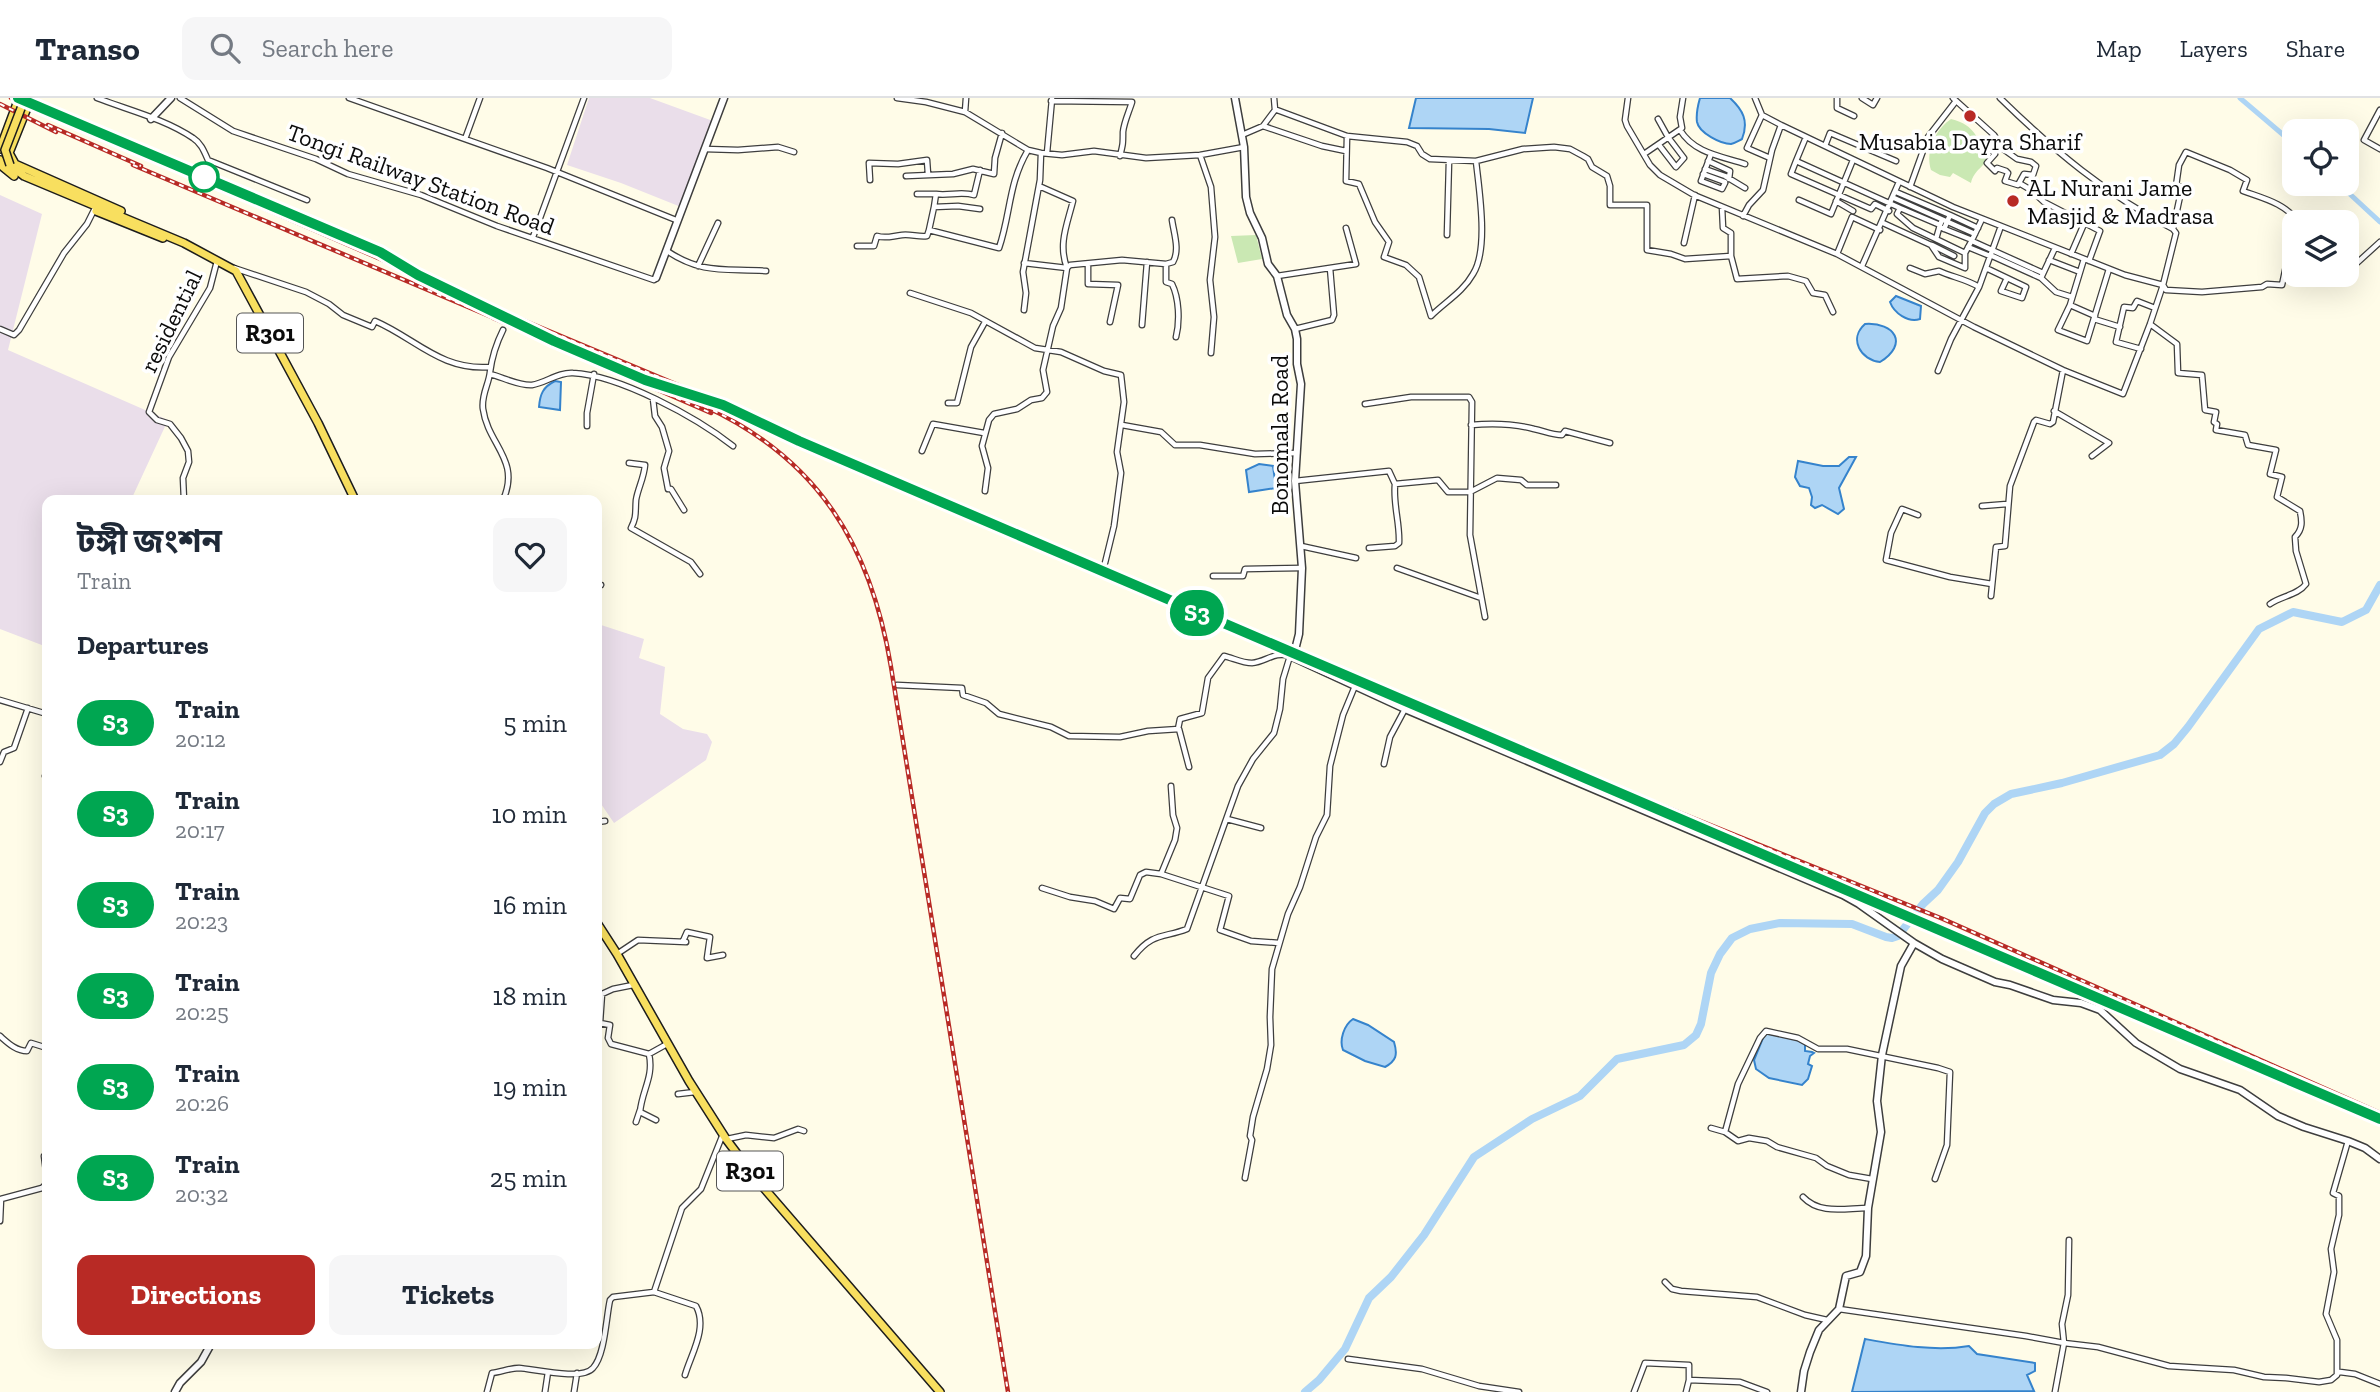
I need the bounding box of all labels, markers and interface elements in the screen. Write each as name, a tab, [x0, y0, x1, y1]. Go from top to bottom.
search box	[182, 17, 672, 80]
text: Transo	[35, 29, 140, 68]
icon: search	[206, 29, 244, 67]
text: Search here	[262, 32, 393, 64]
text: Map	[2096, 34, 2142, 63]
text: Layers	[2180, 34, 2248, 63]
text: Share	[2286, 34, 2345, 63]
marker: Musabia Dayra Sharif	[1962, 108, 1978, 124]
street label: Tongi Railway Station Road	[283, 117, 559, 241]
map controls	[2282, 119, 2359, 287]
button: locate	[2282, 119, 2359, 196]
place label: Musabia Dayra Sharif	[1859, 127, 2084, 156]
unlabelled marker	[189, 162, 219, 192]
place label: AL Nurani Jame Masjid & Madrasa	[2027, 173, 2214, 230]
marker: AL Nurani Jame Masjid & Madrasa	[2005, 193, 2021, 209]
button: layers	[2282, 210, 2359, 287]
street label: residential	[134, 265, 208, 377]
road number: R301	[237, 314, 303, 352]
street label: Bonomala Road	[1265, 355, 1294, 515]
button: heart	[493, 518, 567, 592]
text: টঙ্গী জংশন	[77, 521, 222, 560]
text: Train	[77, 567, 131, 595]
line badge: S3	[1166, 590, 1228, 636]
text: S3	[1184, 598, 1210, 627]
text: Departures	[77, 629, 209, 661]
text: Train	[175, 693, 240, 725]
text: 5 min	[503, 707, 567, 739]
text: S3	[102, 708, 129, 737]
text: 20:12	[175, 725, 226, 753]
text: Train	[175, 784, 240, 816]
text: 10 min	[491, 798, 567, 830]
text: S3	[102, 799, 129, 828]
text: 20:17	[175, 816, 225, 844]
text: Train	[175, 875, 240, 907]
text: 16 min	[493, 889, 567, 921]
text: S3	[102, 890, 129, 919]
text: 20:23	[175, 907, 228, 935]
text: Train	[175, 966, 240, 998]
text: 18 min	[492, 980, 567, 1012]
text: S3	[102, 981, 129, 1010]
text: 20:25	[175, 998, 229, 1026]
text: Train	[175, 1057, 240, 1089]
text: 19 min	[493, 1071, 567, 1103]
text: S3	[102, 1072, 129, 1101]
text: 20:26	[175, 1089, 229, 1117]
text: Train	[175, 1148, 240, 1180]
road number: R301	[717, 1152, 783, 1190]
text: 25 min	[490, 1162, 567, 1194]
text: S3	[102, 1163, 129, 1192]
text: 20:32	[175, 1180, 228, 1208]
button: Directions	[77, 1255, 315, 1335]
button: Tickets	[329, 1255, 567, 1335]

